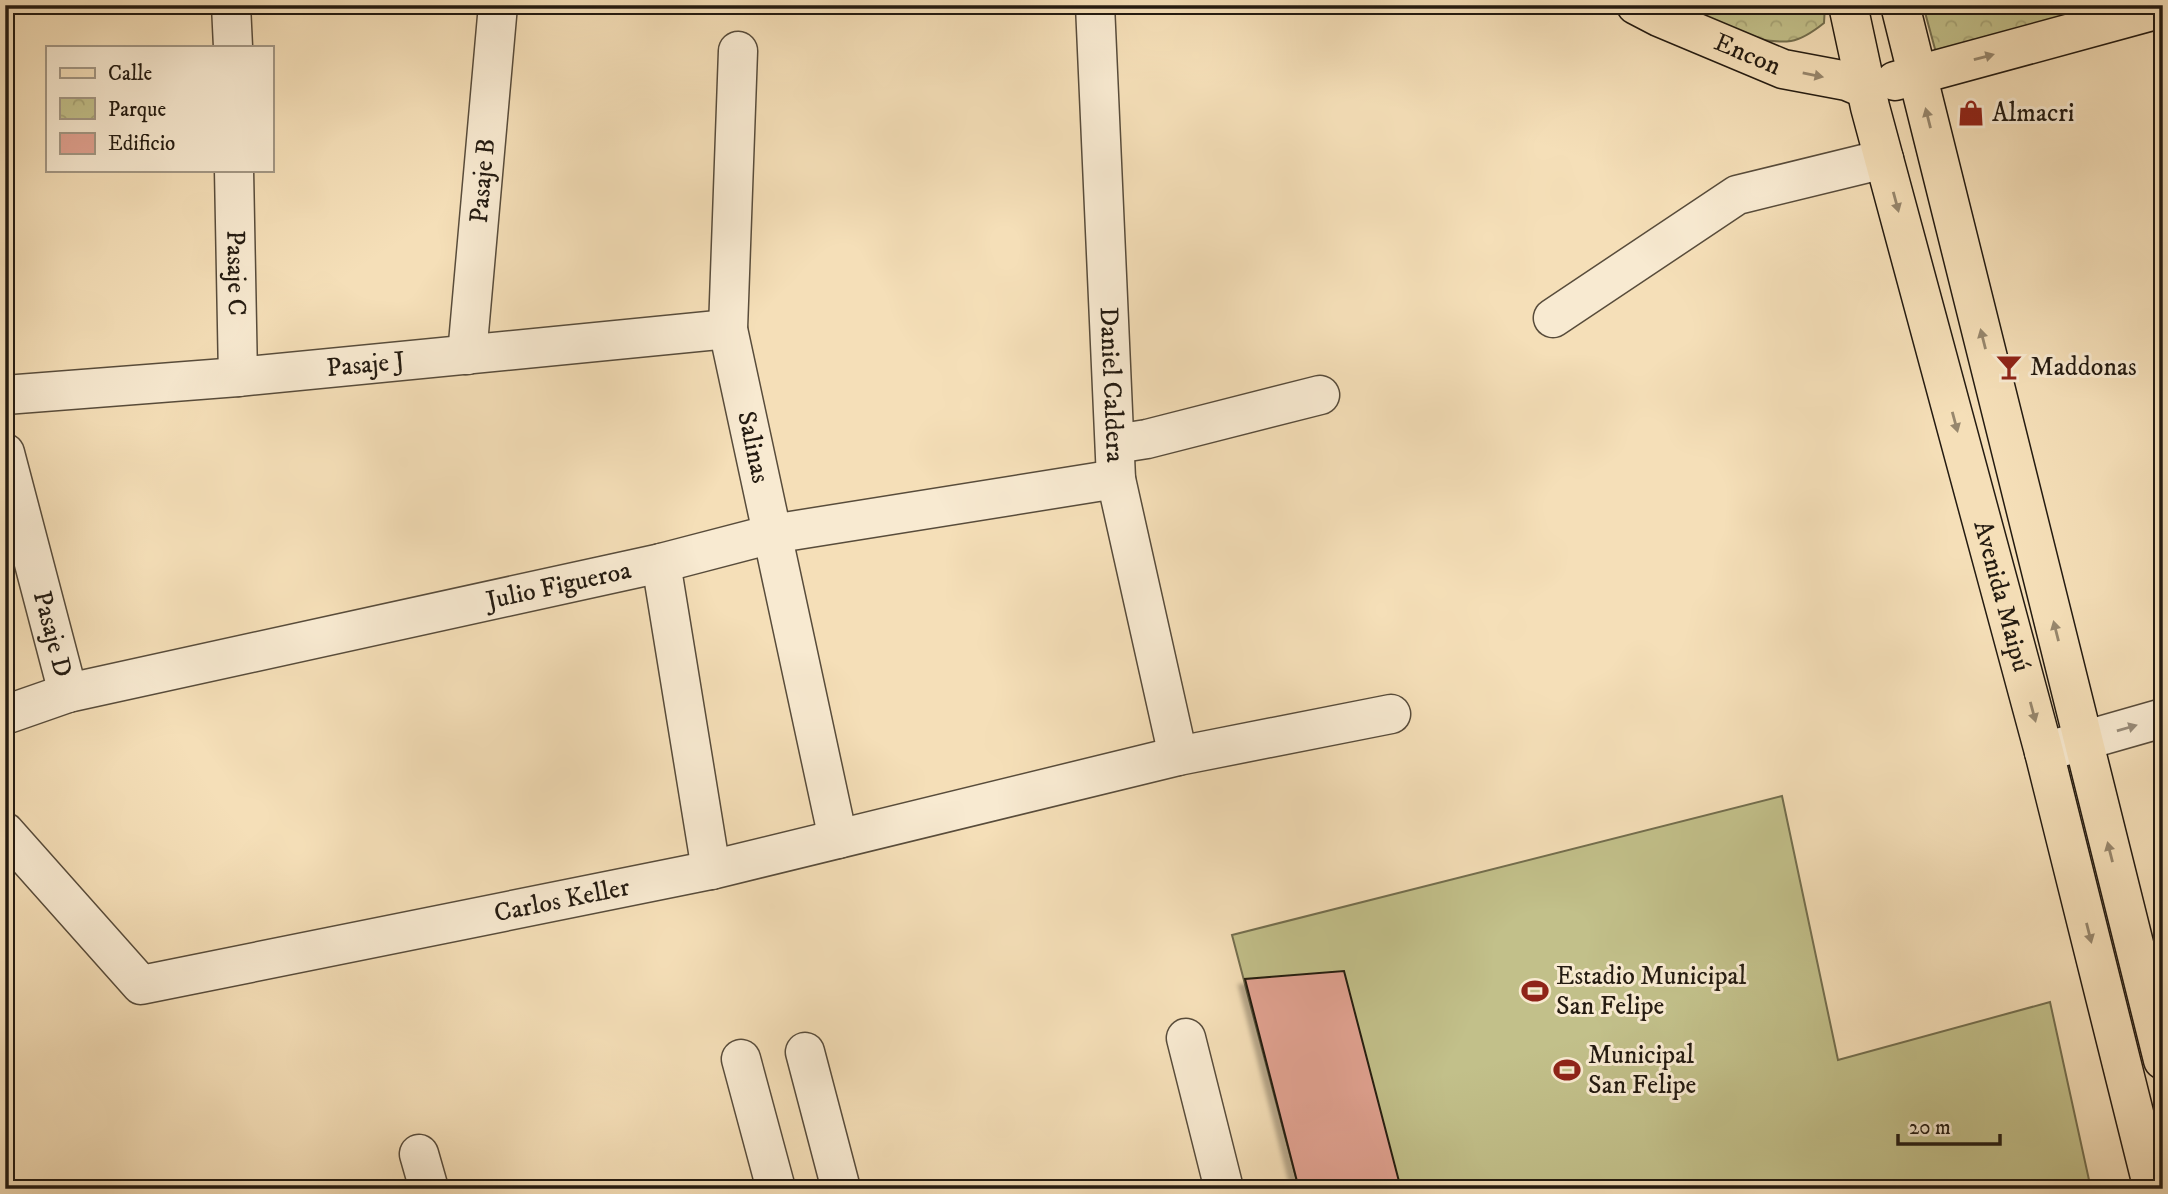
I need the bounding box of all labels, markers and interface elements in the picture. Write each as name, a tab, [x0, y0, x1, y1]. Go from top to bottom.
street label: Encon	[1709, 26, 1786, 83]
legend	[46, 46, 273, 172]
one-way arrow	[1974, 51, 1995, 61]
text: Calle	[108, 61, 152, 87]
one-way arrow	[1802, 70, 1824, 81]
text: Parque	[108, 97, 166, 123]
place label: Almacri	[1992, 97, 2075, 130]
shop icon: Almacri	[1956, 98, 1986, 128]
one-way arrow	[1923, 107, 1934, 129]
text: Edificio	[108, 131, 175, 157]
street label: Pasaje B	[462, 137, 503, 224]
one-way arrow	[1891, 191, 1902, 213]
street label: Pasaje C	[219, 230, 253, 316]
street label: Daniel Caldera	[1092, 306, 1132, 463]
one-way arrow	[1977, 328, 1988, 350]
street label: Pasaje J	[325, 344, 407, 385]
place label: Maddonas	[2030, 351, 2137, 384]
bar icon: Maddonas	[1994, 352, 2024, 382]
street label: Salinas	[730, 408, 777, 486]
one-way arrow	[1950, 411, 1961, 433]
street label: Avenida Maipú	[1966, 517, 2038, 675]
street label: Julio Figueroa	[481, 554, 634, 618]
street label: Pasaje D	[25, 587, 80, 681]
one-way arrow	[2050, 620, 2061, 642]
one-way arrow	[2028, 701, 2039, 723]
one-way arrow	[2116, 722, 2138, 733]
one-way arrow	[2105, 841, 2116, 863]
street label: Carlos Keller	[491, 870, 633, 930]
one-way arrow	[2084, 922, 2095, 944]
place label: Estadio Municipal San Felipe	[1556, 960, 1747, 1023]
sports icon: Estadio Municipal San Felipe	[1520, 976, 1550, 1006]
place label: Municipal San Felipe	[1588, 1039, 1696, 1102]
sports icon: Municipal San Felipe	[1552, 1055, 1582, 1085]
scale bar	[1898, 1103, 2000, 1147]
text: 20 m	[1909, 1115, 1951, 1141]

